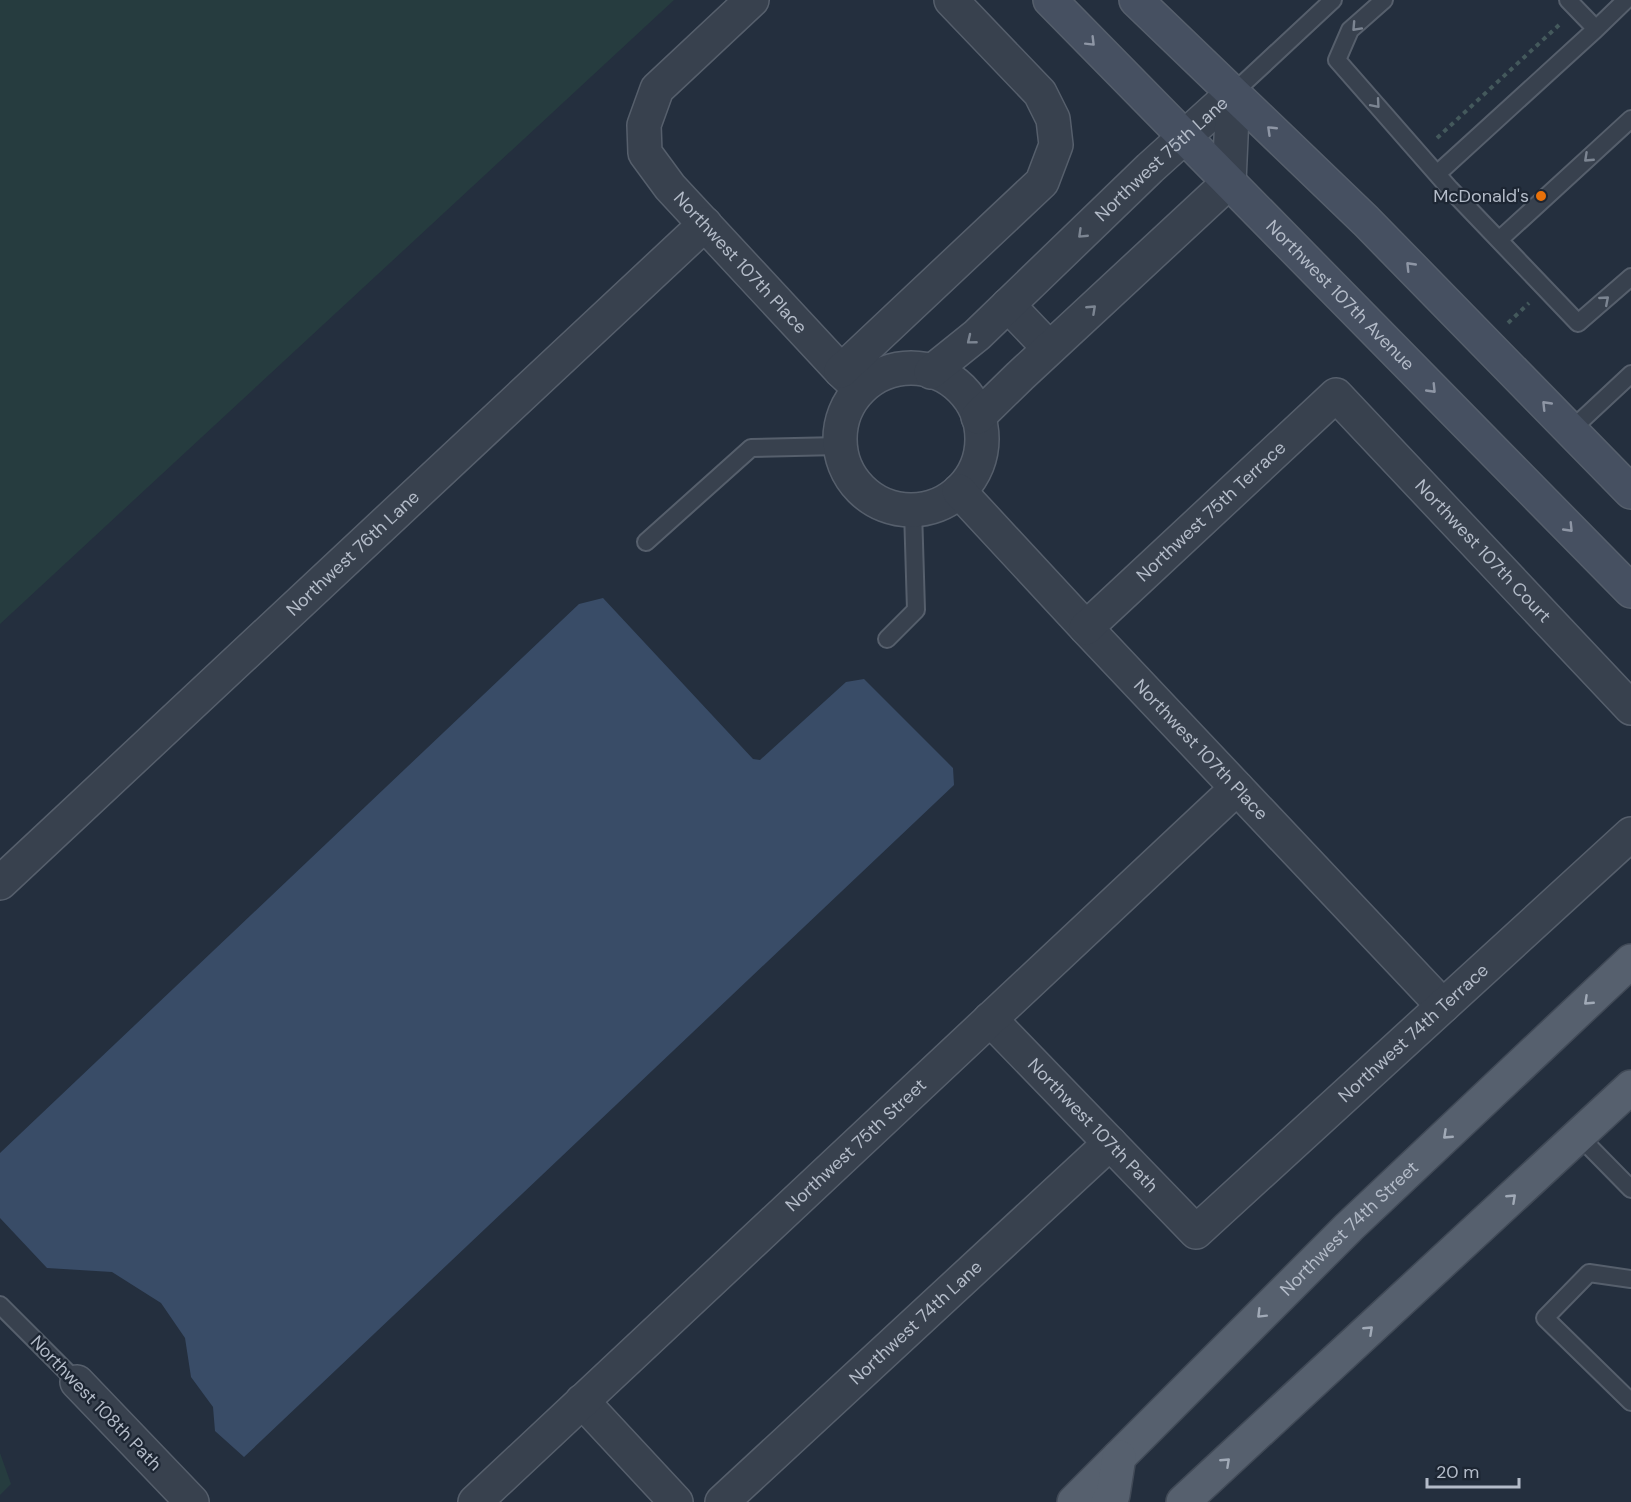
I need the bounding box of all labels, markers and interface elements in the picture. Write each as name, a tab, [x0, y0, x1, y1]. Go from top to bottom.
one-way arrow	[1352, 20, 1363, 30]
one-way arrow	[1083, 34, 1094, 45]
street label: Northwest 75th Lane	[1090, 91, 1233, 227]
one-way arrow	[1368, 97, 1379, 108]
one-way arrow	[1267, 126, 1278, 137]
one-way arrow	[1584, 151, 1595, 162]
place label: McDonald's	[1433, 184, 1529, 208]
street label: Northwest 107th Place	[668, 187, 812, 339]
marker: McDonald's	[1534, 189, 1548, 203]
street label: Northwest 107th Avenue	[1261, 215, 1420, 376]
one-way arrow	[1078, 227, 1089, 238]
one-way arrow	[1407, 262, 1418, 273]
one-way arrow	[1598, 296, 1609, 307]
one-way arrow	[1086, 305, 1096, 316]
one-way arrow	[967, 332, 978, 343]
one-way arrow	[1425, 381, 1436, 392]
one-way arrow	[1543, 402, 1554, 413]
street label: Northwest 75th Terrace	[1131, 436, 1291, 587]
street label: Northwest 107th Court	[1410, 474, 1556, 628]
street label: Northwest 76th Lane	[281, 485, 425, 621]
one-way arrow	[1561, 520, 1572, 531]
street label: Northwest 107th Place	[1128, 674, 1273, 825]
street label: Northwest 74th Terrace	[1333, 958, 1494, 1108]
one-way arrow	[1585, 994, 1595, 1005]
street label: Northwest 107th Path	[1022, 1053, 1163, 1198]
street label: Northwest 75th Street	[780, 1073, 932, 1217]
one-way arrow	[1443, 1127, 1454, 1138]
street label: Northwest 74th Street	[1275, 1156, 1424, 1301]
one-way arrow	[1506, 1194, 1516, 1205]
street label: Northwest 74th Lane	[844, 1255, 987, 1390]
one-way arrow	[1258, 1307, 1269, 1318]
one-way arrow	[1362, 1326, 1373, 1337]
street label: Northwest 108th Path	[25, 1330, 167, 1476]
scale bar	[1427, 1451, 1518, 1489]
one-way arrow	[1219, 1458, 1229, 1469]
text: 20 m	[1436, 1460, 1479, 1484]

